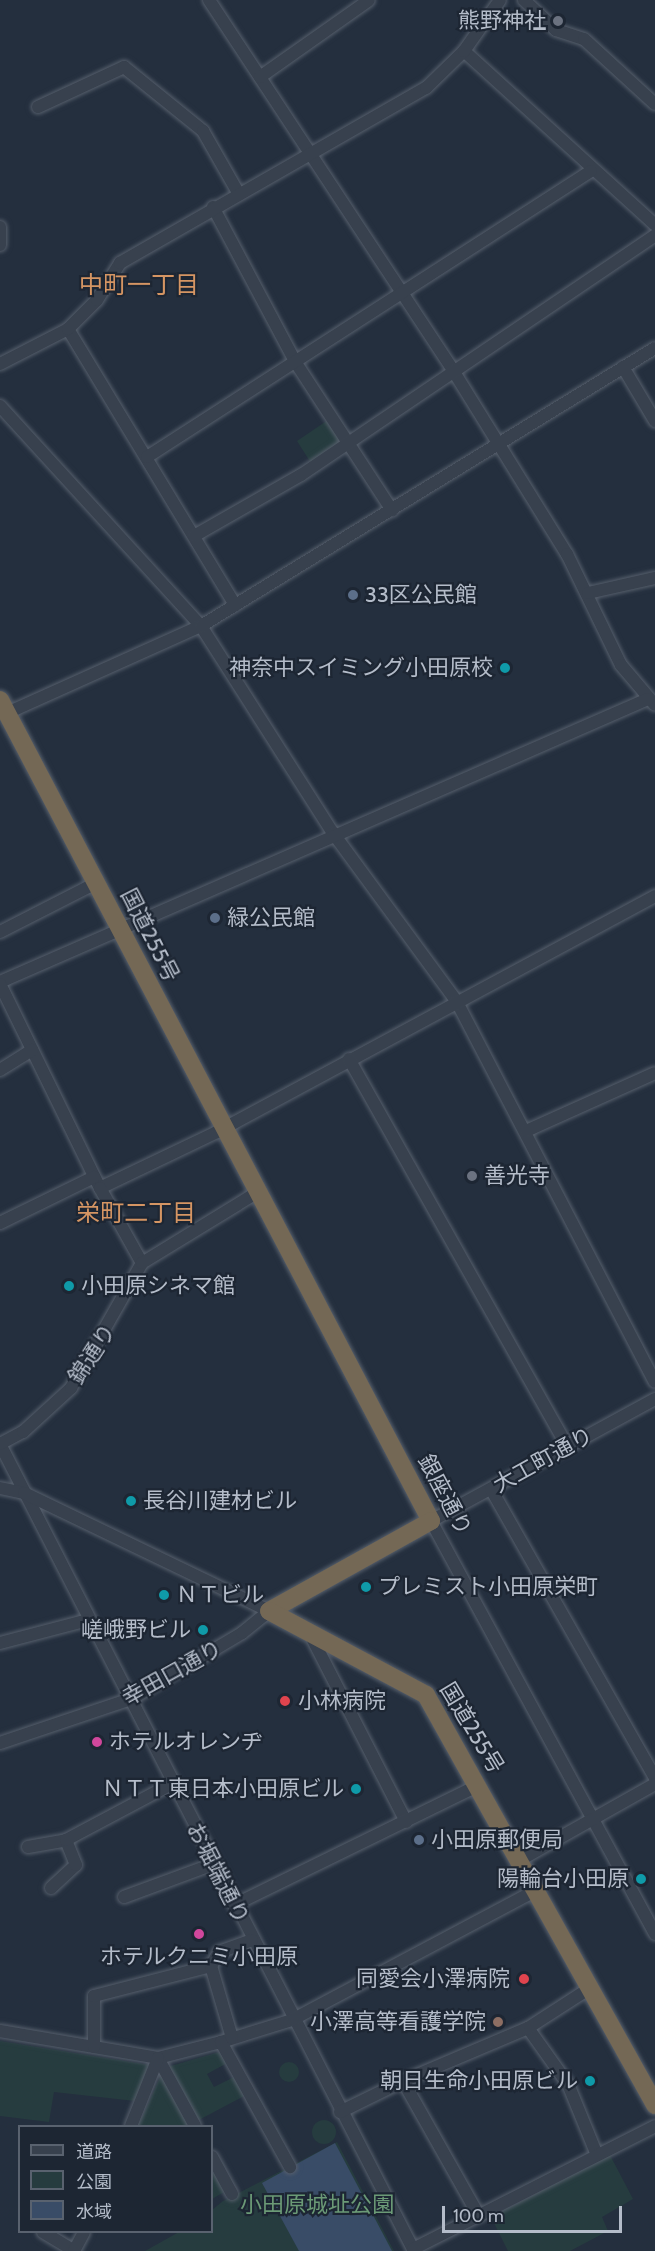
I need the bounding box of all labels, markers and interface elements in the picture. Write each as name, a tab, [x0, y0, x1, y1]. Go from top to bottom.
place label: 熊野神社	[458, 8, 546, 34]
marker: 熊野神社	[551, 14, 565, 28]
district label: 中町一丁目	[79, 271, 199, 299]
place label: 33区公民館	[365, 582, 477, 608]
marker: 33区公民館	[346, 588, 360, 602]
place label: 神奈中スイミング小田原校	[229, 655, 493, 681]
marker: 神奈中スイミング小田原校	[498, 661, 512, 675]
street label: 国道255号	[115, 884, 185, 986]
place label: 緑公民館	[227, 905, 315, 931]
marker: 緑公民館	[208, 911, 222, 925]
place label: 善光寺	[484, 1163, 550, 1189]
marker: 善光寺	[465, 1169, 479, 1183]
district label: 栄町二丁目	[76, 1199, 196, 1227]
place label: 小田原シネマ館	[81, 1273, 235, 1299]
marker: 小田原シネマ館	[62, 1279, 76, 1293]
street label: 錦通り	[63, 1319, 121, 1389]
street label: 大工町通り	[488, 1422, 598, 1498]
street label: 銀座通り	[413, 1450, 477, 1540]
place label: 長谷川建材ビル	[143, 1488, 297, 1514]
marker: 長谷川建材ビル	[124, 1494, 138, 1508]
place label: プレミスト小田原栄町	[378, 1574, 598, 1600]
marker: プレミスト小田原栄町	[359, 1580, 373, 1594]
place label: ＮＴビル	[176, 1582, 264, 1608]
marker: ＮＴビル	[157, 1588, 171, 1602]
place label: 嵯峨野ビル	[81, 1617, 191, 1643]
marker: 嵯峨野ビル	[196, 1623, 210, 1637]
street label: 幸田口通り	[117, 1635, 227, 1711]
street label: 国道255号	[435, 1678, 509, 1778]
place label: 小林病院	[298, 1688, 386, 1714]
marker: 小林病院	[276, 1692, 294, 1710]
place label: ホテルオレンヂ	[109, 1729, 263, 1755]
marker: ホテルオレンヂ	[90, 1735, 104, 1749]
place label: ＮＴＴ東日本小田原ビル	[102, 1776, 344, 1802]
marker: ＮＴＴ東日本小田原ビル	[349, 1782, 363, 1796]
street label: お堀端通り	[181, 1818, 255, 1928]
place label: 小田原郵便局	[431, 1827, 563, 1853]
marker: 小田原郵便局	[412, 1833, 426, 1847]
place label: 陽輪台小田原	[497, 1866, 629, 1892]
marker: 陽輪台小田原	[634, 1872, 648, 1886]
marker: ホテルクニミ小田原	[192, 1927, 206, 1941]
place label: ホテルクニミ小田原	[100, 1944, 298, 1970]
place label: 同愛会小澤病院	[356, 1966, 510, 1992]
marker: 同愛会小澤病院	[515, 1970, 533, 1988]
place label: 小澤高等看護学院	[310, 2009, 486, 2035]
marker: 小澤高等看護学院	[491, 2015, 505, 2029]
place label: 朝日生命小田原ビル	[380, 2068, 578, 2094]
marker: 朝日生命小田原ビル	[583, 2074, 597, 2088]
legend	[18, 2125, 213, 2233]
text: 道路	[76, 2141, 112, 2163]
text: 公園	[76, 2171, 112, 2193]
park label: 小田原城址公園	[240, 2192, 394, 2218]
scale bar	[445, 2194, 625, 2232]
text: 水域	[76, 2201, 112, 2223]
text: 100 m	[453, 2205, 504, 2227]

